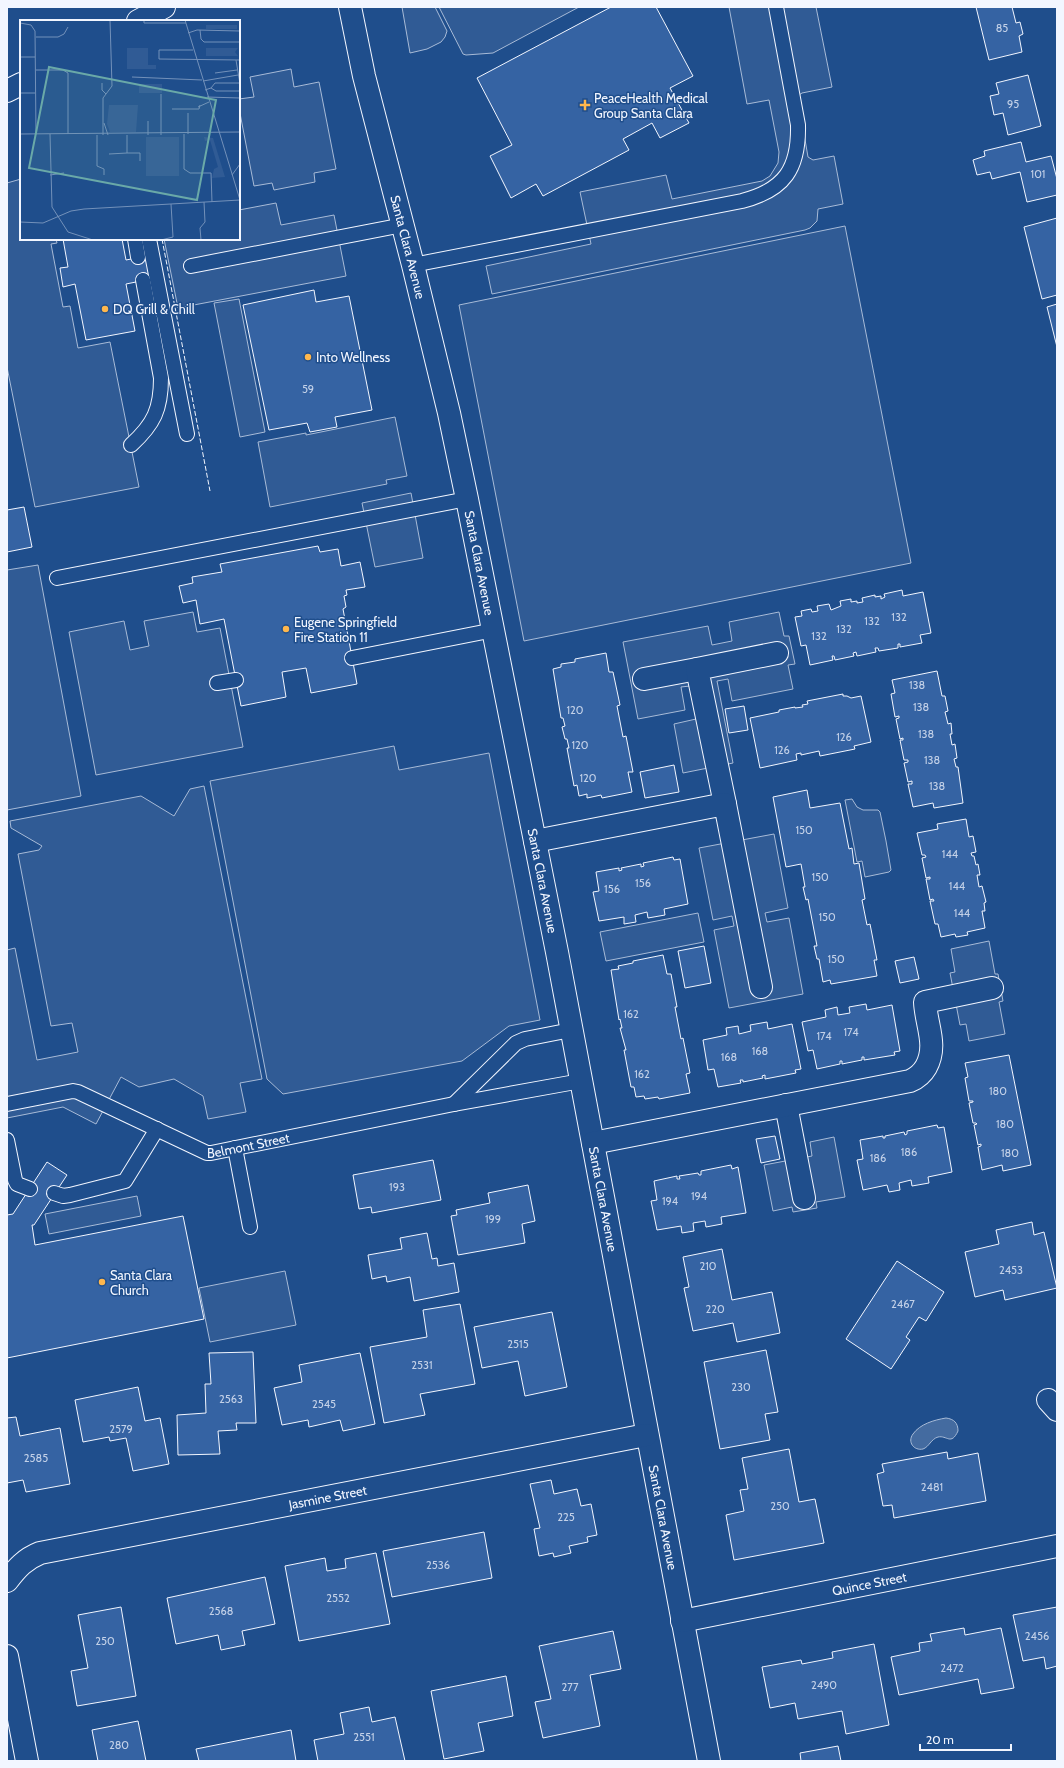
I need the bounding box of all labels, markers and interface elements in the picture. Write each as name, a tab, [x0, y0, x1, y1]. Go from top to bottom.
inset map	[20, 20, 240, 240]
house number: 85	[996, 21, 1008, 35]
place label: PeaceHealth Medical Group Santa Clara	[594, 90, 708, 121]
house number: 95	[1007, 97, 1019, 111]
marker: PeaceHealth Medical Group Santa Clara	[579, 99, 591, 111]
house number: 101	[1031, 167, 1045, 181]
street label: Santa Clara Avenue	[387, 193, 429, 301]
place label: DQ Grill & Chill	[113, 301, 195, 317]
marker: DQ Grill & Chill	[100, 304, 110, 314]
place label: Into Wellness	[316, 349, 391, 365]
marker: Into Wellness	[303, 352, 313, 362]
house number: 59	[302, 382, 314, 396]
street label: Santa Clara Avenue	[461, 509, 498, 617]
house number: 132	[891, 610, 907, 624]
place label: Eugene Springfield Fire Station 11	[294, 614, 397, 645]
house number: 132	[864, 614, 880, 628]
house number: 132	[836, 622, 852, 636]
marker: Eugene Springfield Fire Station 11	[281, 624, 291, 634]
house number: 132	[811, 629, 827, 643]
house number: 138	[909, 678, 925, 692]
house number: 138	[913, 700, 929, 714]
house number: 120	[566, 703, 584, 717]
house number: 138	[918, 727, 934, 741]
house number: 126	[836, 730, 852, 744]
house number: 120	[571, 738, 589, 752]
house number: 126	[774, 743, 790, 757]
house number: 138	[924, 753, 940, 767]
house number: 120	[579, 771, 597, 785]
house number: 138	[929, 779, 945, 793]
house number: 150	[795, 823, 813, 837]
street label: Santa Clara Avenue	[525, 827, 561, 935]
house number: 144	[942, 847, 959, 861]
house number: 150	[811, 870, 829, 884]
house number: 156	[635, 876, 651, 890]
house number: 144	[949, 879, 966, 893]
house number: 156	[604, 882, 620, 896]
house number: 144	[954, 906, 971, 920]
house number: 150	[818, 910, 836, 924]
house number: 150	[827, 952, 845, 966]
house number: 162	[623, 1007, 639, 1021]
house number: 174	[843, 1025, 859, 1039]
house number: 174	[816, 1029, 832, 1043]
house number: 168	[752, 1044, 768, 1058]
house number: 168	[721, 1050, 737, 1064]
house number: 162	[634, 1067, 650, 1081]
house number: 180	[989, 1084, 1007, 1098]
house number: 180	[996, 1117, 1014, 1131]
street label: Belmont Street	[207, 1129, 292, 1161]
street label: Santa Clara Avenue	[586, 1145, 621, 1253]
house number: 186	[901, 1145, 917, 1159]
house number: 180	[1001, 1146, 1019, 1160]
house number: 186	[870, 1151, 886, 1165]
house number: 193	[389, 1180, 405, 1194]
house number: 194	[691, 1189, 708, 1203]
house number: 194	[662, 1194, 679, 1208]
house number: 199	[485, 1212, 501, 1226]
house number: 210	[699, 1259, 717, 1273]
house number: 2453	[999, 1263, 1023, 1277]
place label: Santa Clara Church	[110, 1267, 173, 1298]
marker: Santa Clara Church	[97, 1277, 107, 1287]
house number: 2467	[891, 1297, 915, 1311]
house number: 220	[705, 1302, 725, 1316]
house number: 2515	[507, 1337, 529, 1351]
house number: 2531	[411, 1358, 433, 1372]
house number: 230	[731, 1380, 751, 1394]
house number: 2563	[219, 1392, 243, 1406]
house number: 2545	[312, 1397, 336, 1411]
house number: 2579	[109, 1422, 133, 1436]
house number: 2585	[24, 1451, 48, 1465]
street label: Santa Clara Avenue	[646, 1464, 681, 1572]
house number: 2481	[921, 1480, 943, 1494]
street label: Jasmine Street	[286, 1481, 369, 1513]
house number: 250	[770, 1499, 790, 1513]
house number: 225	[557, 1510, 575, 1524]
house number: 2536	[426, 1558, 450, 1572]
street label: Quince Street	[831, 1568, 909, 1599]
house number: 2552	[326, 1591, 350, 1605]
house number: 2568	[209, 1604, 233, 1618]
house number: 2456	[1025, 1629, 1049, 1643]
house number: 250	[95, 1634, 115, 1648]
house number: 2472	[940, 1661, 964, 1675]
house number: 2490	[811, 1678, 837, 1692]
house number: 277	[562, 1680, 579, 1694]
scale bar	[920, 1726, 1011, 1752]
house number: 2551	[353, 1730, 375, 1744]
text: 20 m	[926, 1732, 954, 1747]
house number: 280	[109, 1738, 129, 1752]

